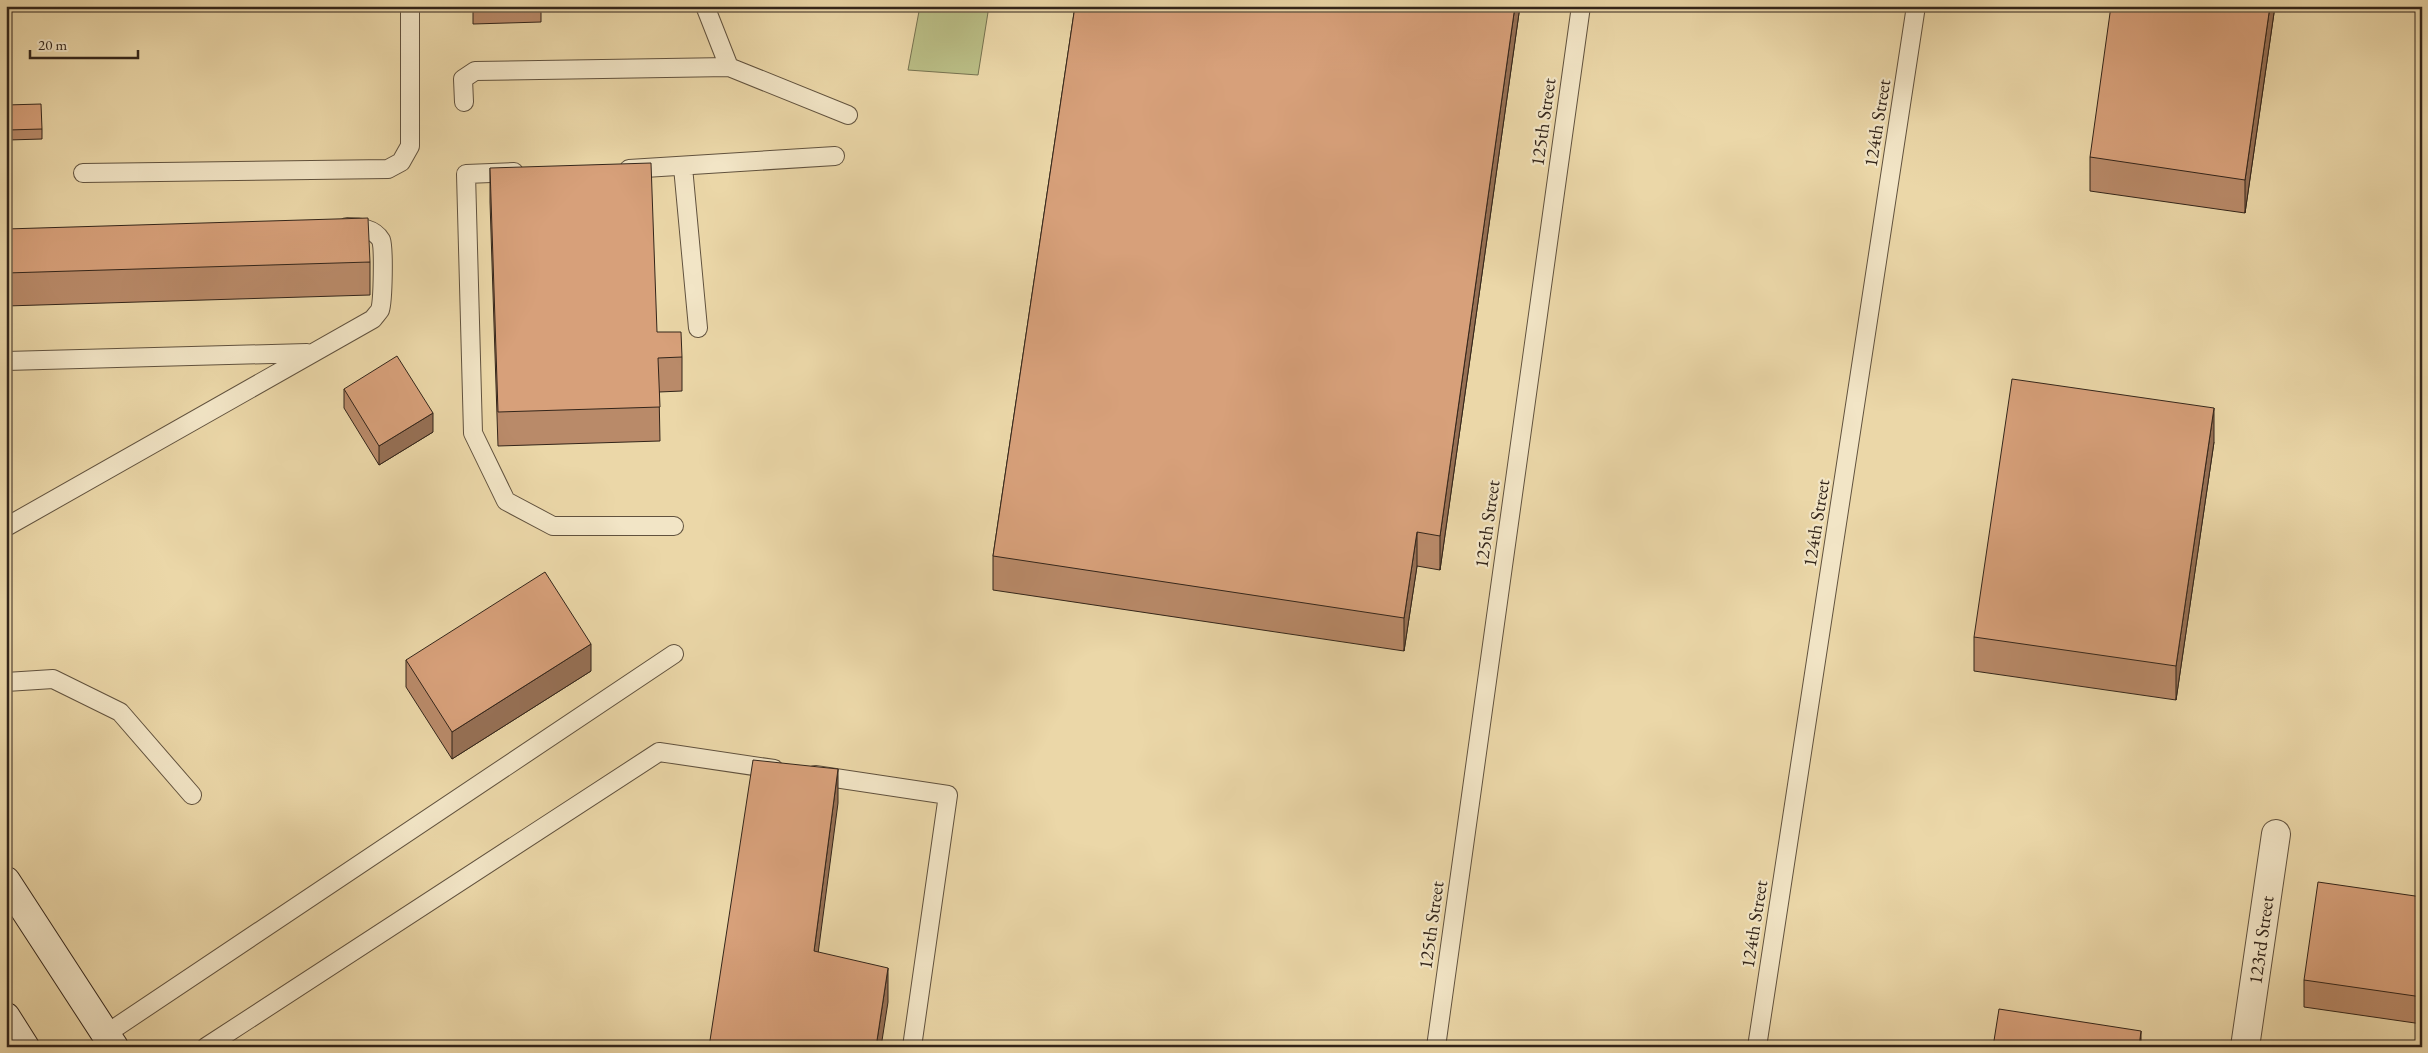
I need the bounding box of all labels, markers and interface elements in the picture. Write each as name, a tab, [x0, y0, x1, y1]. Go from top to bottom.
scale bar	[30, 28, 138, 60]
text: 20 m	[38, 35, 67, 54]
street label: 125th Street	[1524, 76, 1562, 168]
street label: 124th Street	[1858, 77, 1896, 169]
street label: 124th Street	[1797, 477, 1835, 569]
street label: 125th Street	[1468, 478, 1506, 570]
street label: 124th Street	[1735, 878, 1773, 970]
street label: 125th Street	[1412, 879, 1450, 971]
street label: 123rd Street	[2242, 894, 2280, 986]

